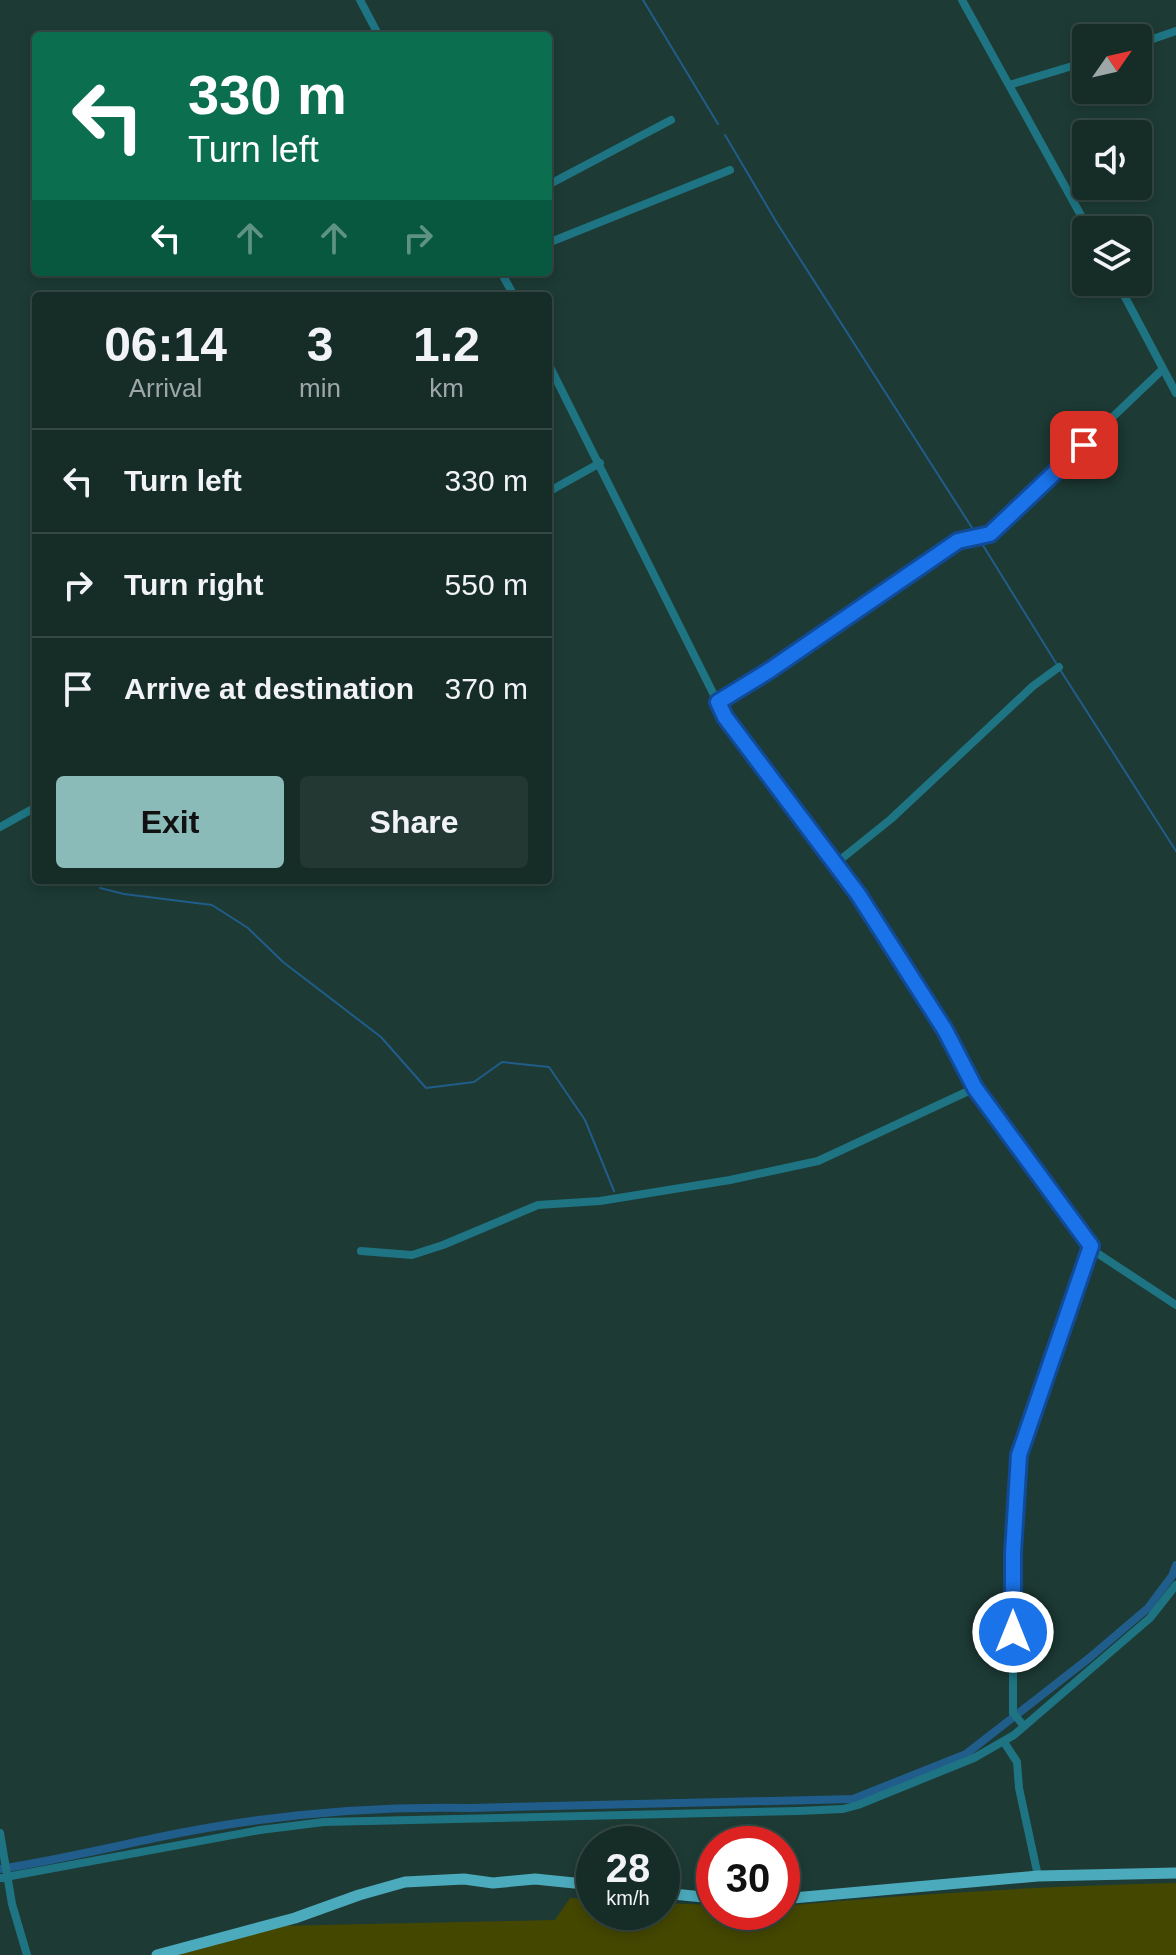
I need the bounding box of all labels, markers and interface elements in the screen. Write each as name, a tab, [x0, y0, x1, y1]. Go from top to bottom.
north arrow	[1072, 24, 1152, 104]
map controls	[1072, 24, 1152, 296]
text: 330 m	[188, 63, 347, 126]
icon: left	[56, 64, 160, 168]
button: sound	[1072, 120, 1152, 200]
text: Turn left	[188, 129, 319, 170]
icon: left	[144, 216, 188, 260]
icon: ahead	[228, 216, 272, 260]
icon: ahead	[312, 216, 356, 260]
icon: right	[396, 216, 440, 260]
button: layers	[1072, 216, 1152, 296]
text: 06:14	[104, 318, 227, 371]
text: 3	[307, 318, 333, 371]
text: 1.2	[413, 318, 480, 371]
text: Arrival	[129, 373, 202, 403]
text: min	[299, 373, 341, 403]
text: km	[429, 373, 464, 403]
pin	[1050, 411, 1118, 479]
icon: arrive	[1062, 423, 1106, 467]
icon: left	[56, 459, 100, 503]
text: Turn left	[124, 464, 242, 497]
text: 330 m	[445, 464, 528, 497]
icon: right	[56, 563, 100, 607]
text: Turn right	[124, 568, 263, 601]
text: 550 m	[445, 568, 528, 601]
icon: arrive	[56, 667, 100, 711]
text: Arrive at destination	[124, 672, 414, 705]
text: 370 m	[445, 672, 528, 705]
button: Exit	[56, 776, 284, 868]
button: Share	[300, 776, 528, 868]
position arrow	[971, 1590, 1055, 1674]
speed limit sign: 30	[696, 1826, 800, 1930]
text: 28	[606, 1846, 650, 1890]
text: km/h	[606, 1887, 650, 1909]

